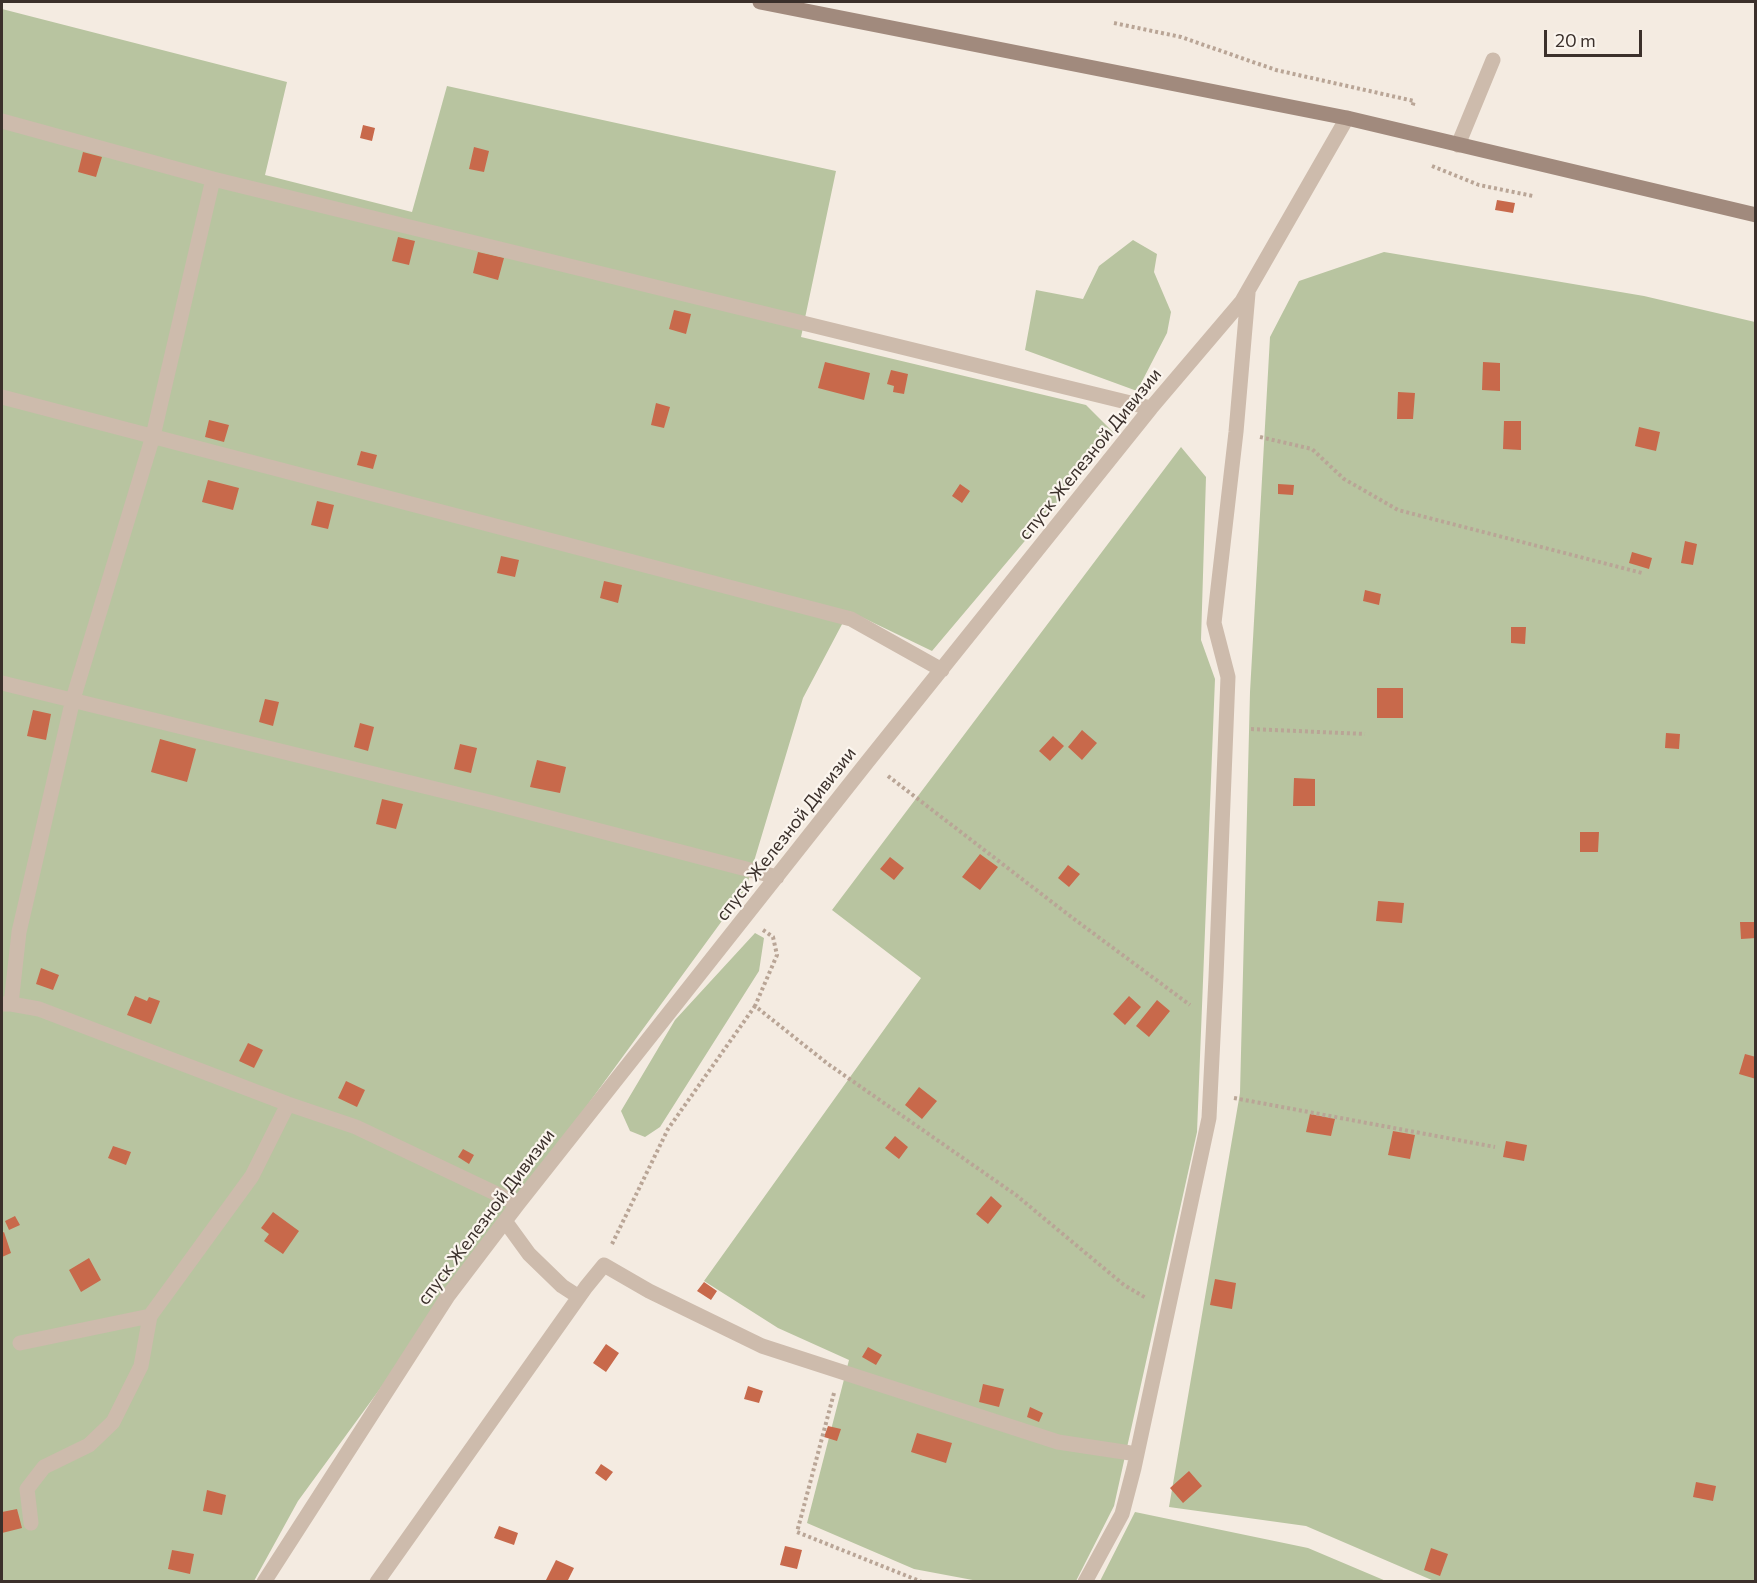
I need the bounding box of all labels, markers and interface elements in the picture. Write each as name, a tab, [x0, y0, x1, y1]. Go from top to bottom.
scale bar	[1547, 18, 1644, 56]
text: 20 m	[1555, 29, 1596, 51]
street label: спуск Железной Дивизии	[1014, 364, 1166, 544]
street label: спуск Железной Дивизии	[711, 743, 861, 925]
street label: спуск Железной Дивизии	[413, 1125, 559, 1309]

